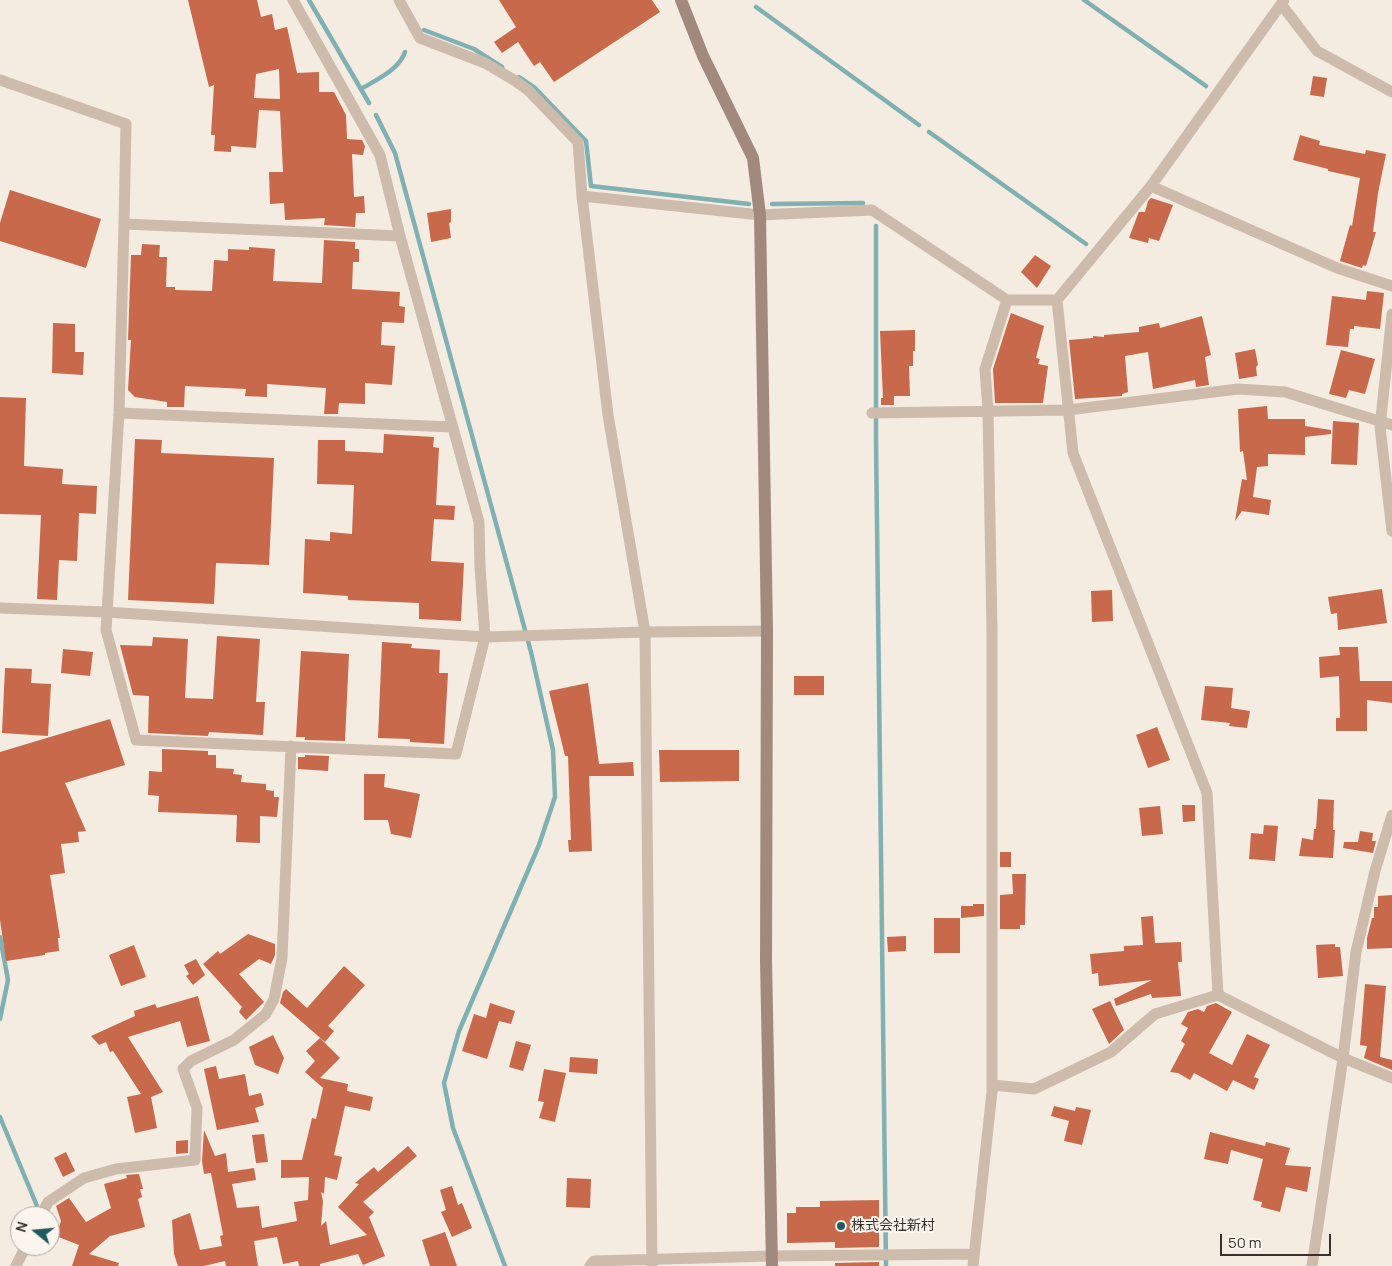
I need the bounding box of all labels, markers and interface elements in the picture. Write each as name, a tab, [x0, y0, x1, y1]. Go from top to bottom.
north arrow	[10, 1206, 60, 1256]
place label: 株式会社新村	[851, 1218, 935, 1234]
text: N	[11, 1219, 32, 1234]
marker: 株式会社新村	[835, 1220, 847, 1232]
scale bar	[1222, 1224, 1333, 1256]
text: 50 m	[1228, 1232, 1262, 1253]

